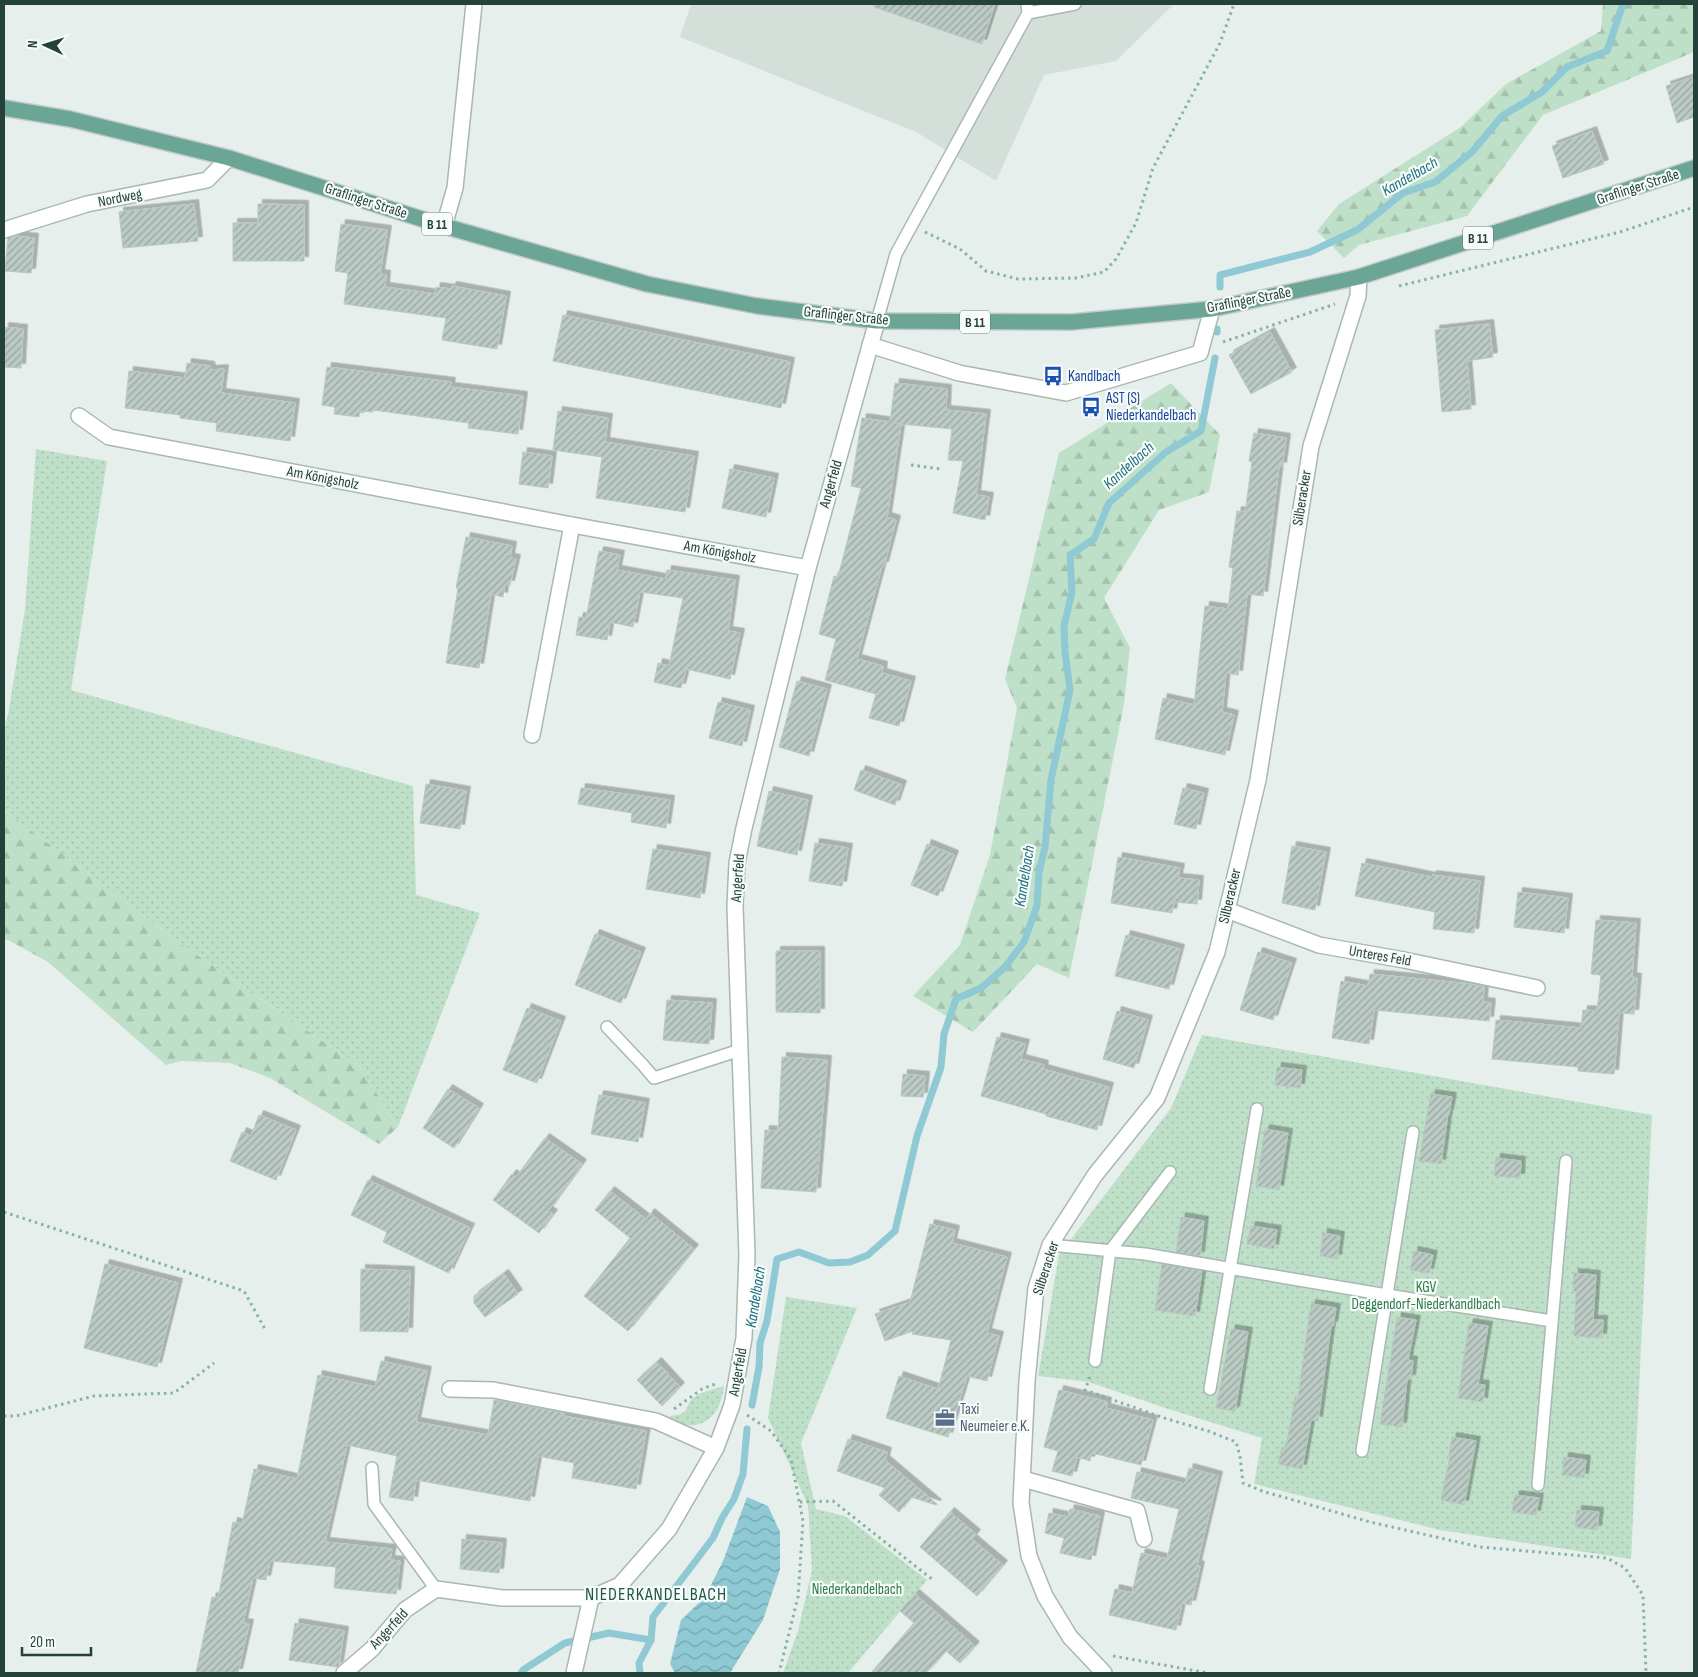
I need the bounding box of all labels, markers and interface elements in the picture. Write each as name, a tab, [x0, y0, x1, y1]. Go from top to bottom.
north arrow	[20, 20, 70, 70]
text: N	[24, 40, 41, 48]
water label: Kandelbach	[1379, 153, 1442, 201]
street label: Graflinger Straße	[1595, 165, 1681, 209]
street label: Graflinger Straße	[323, 179, 409, 223]
street label: Nordweg	[96, 184, 144, 212]
road number: B 11	[422, 212, 452, 235]
road number: B 11	[1463, 227, 1493, 250]
street label: Graflinger Straße	[1205, 283, 1293, 317]
street label: Graflinger Straße	[803, 302, 889, 330]
road number: B 11	[960, 311, 990, 334]
bus stop icon: Kandlbach	[1042, 365, 1064, 387]
place label: Kandlbach	[1068, 367, 1120, 386]
place label: AST (S) Niederkandelbach	[1105, 389, 1196, 425]
bus stop icon: AST (S) Niederkandelbach	[1080, 396, 1102, 418]
water label: Kandelbach	[1100, 438, 1158, 494]
street label: Angerfeld	[815, 458, 847, 511]
street label: Am Königsholz	[284, 462, 361, 494]
street label: Silberacker	[1288, 468, 1316, 527]
street label: Am Königsholz	[681, 536, 758, 568]
water label: Kandelbach	[1011, 844, 1039, 908]
street label: Angerfeld	[727, 853, 749, 904]
street label: Silberacker	[1214, 866, 1246, 925]
street label: Unteres Feld	[1347, 941, 1413, 971]
street label: Silberacker	[1028, 1238, 1064, 1298]
water label: Kandelbach	[742, 1265, 770, 1329]
park label: KGV Deggendorf-Niederkandlbach	[1352, 1278, 1500, 1314]
street label: Angerfeld	[724, 1346, 752, 1399]
place label: Taxi Neumeier e.K.	[960, 1400, 1030, 1436]
office icon: Taxi Neumeier e.K.	[934, 1407, 956, 1429]
park label: Niederkandelbach	[812, 1580, 902, 1599]
district label: NIEDERKANDELBACH	[585, 1584, 727, 1605]
street label: Angerfeld	[365, 1605, 413, 1654]
scale bar	[22, 1624, 91, 1656]
text: 20 m	[30, 1633, 55, 1652]

